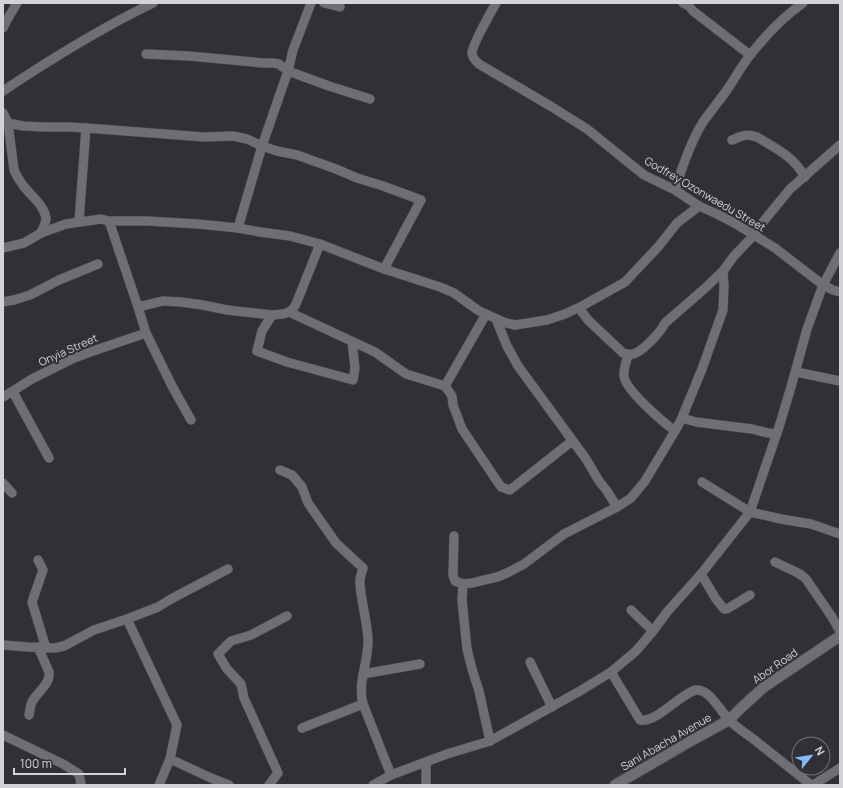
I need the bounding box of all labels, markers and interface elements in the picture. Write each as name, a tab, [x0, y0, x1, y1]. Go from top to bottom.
street label: Godfrey Ozonwaedu Street	[642, 153, 769, 234]
street label: Onyia Street	[36, 330, 100, 369]
street label: Abor Road	[749, 644, 800, 687]
street label: Sani Abacha Avenue	[618, 709, 714, 774]
north arrow	[791, 736, 831, 776]
text: N	[812, 744, 829, 758]
scale bar	[14, 750, 125, 776]
text: 100 m	[20, 755, 52, 772]

